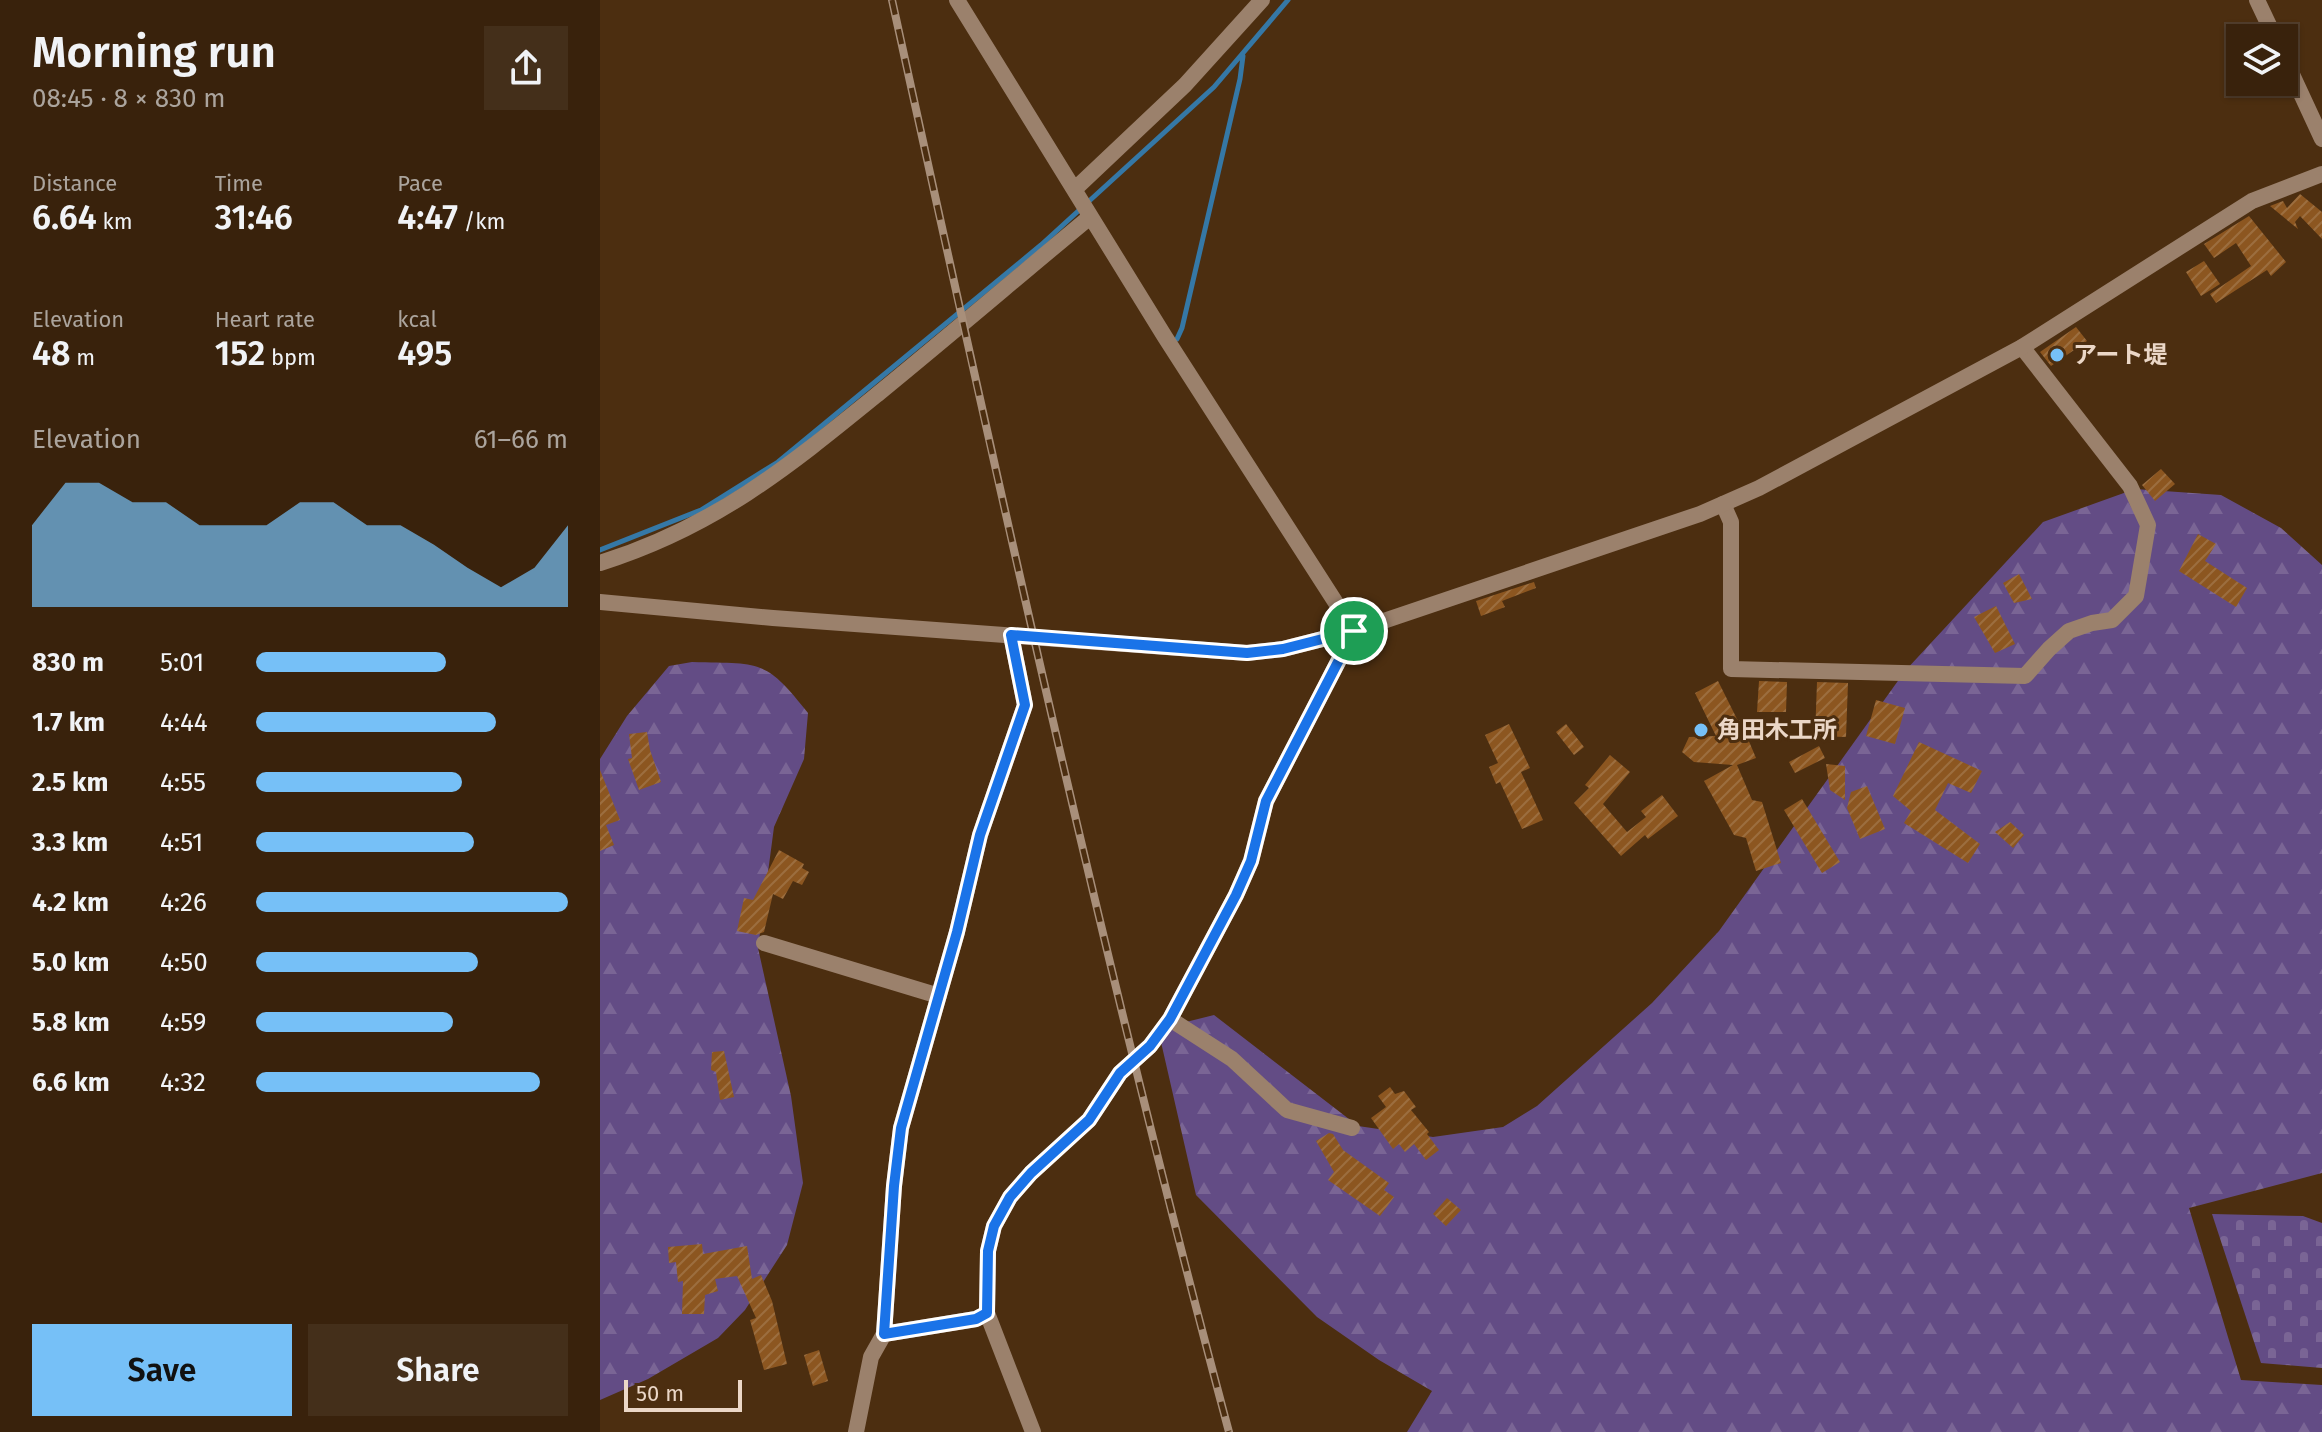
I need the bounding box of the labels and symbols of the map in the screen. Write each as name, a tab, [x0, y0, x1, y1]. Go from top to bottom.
place label: アート堤	[2073, 341, 2168, 369]
marker: アート堤	[2048, 346, 2066, 364]
pin	[1320, 597, 1388, 665]
place label: 角田木工所	[1717, 716, 1837, 744]
marker: 角田木工所	[1692, 721, 1710, 739]
scale bar	[624, 1376, 742, 1412]

